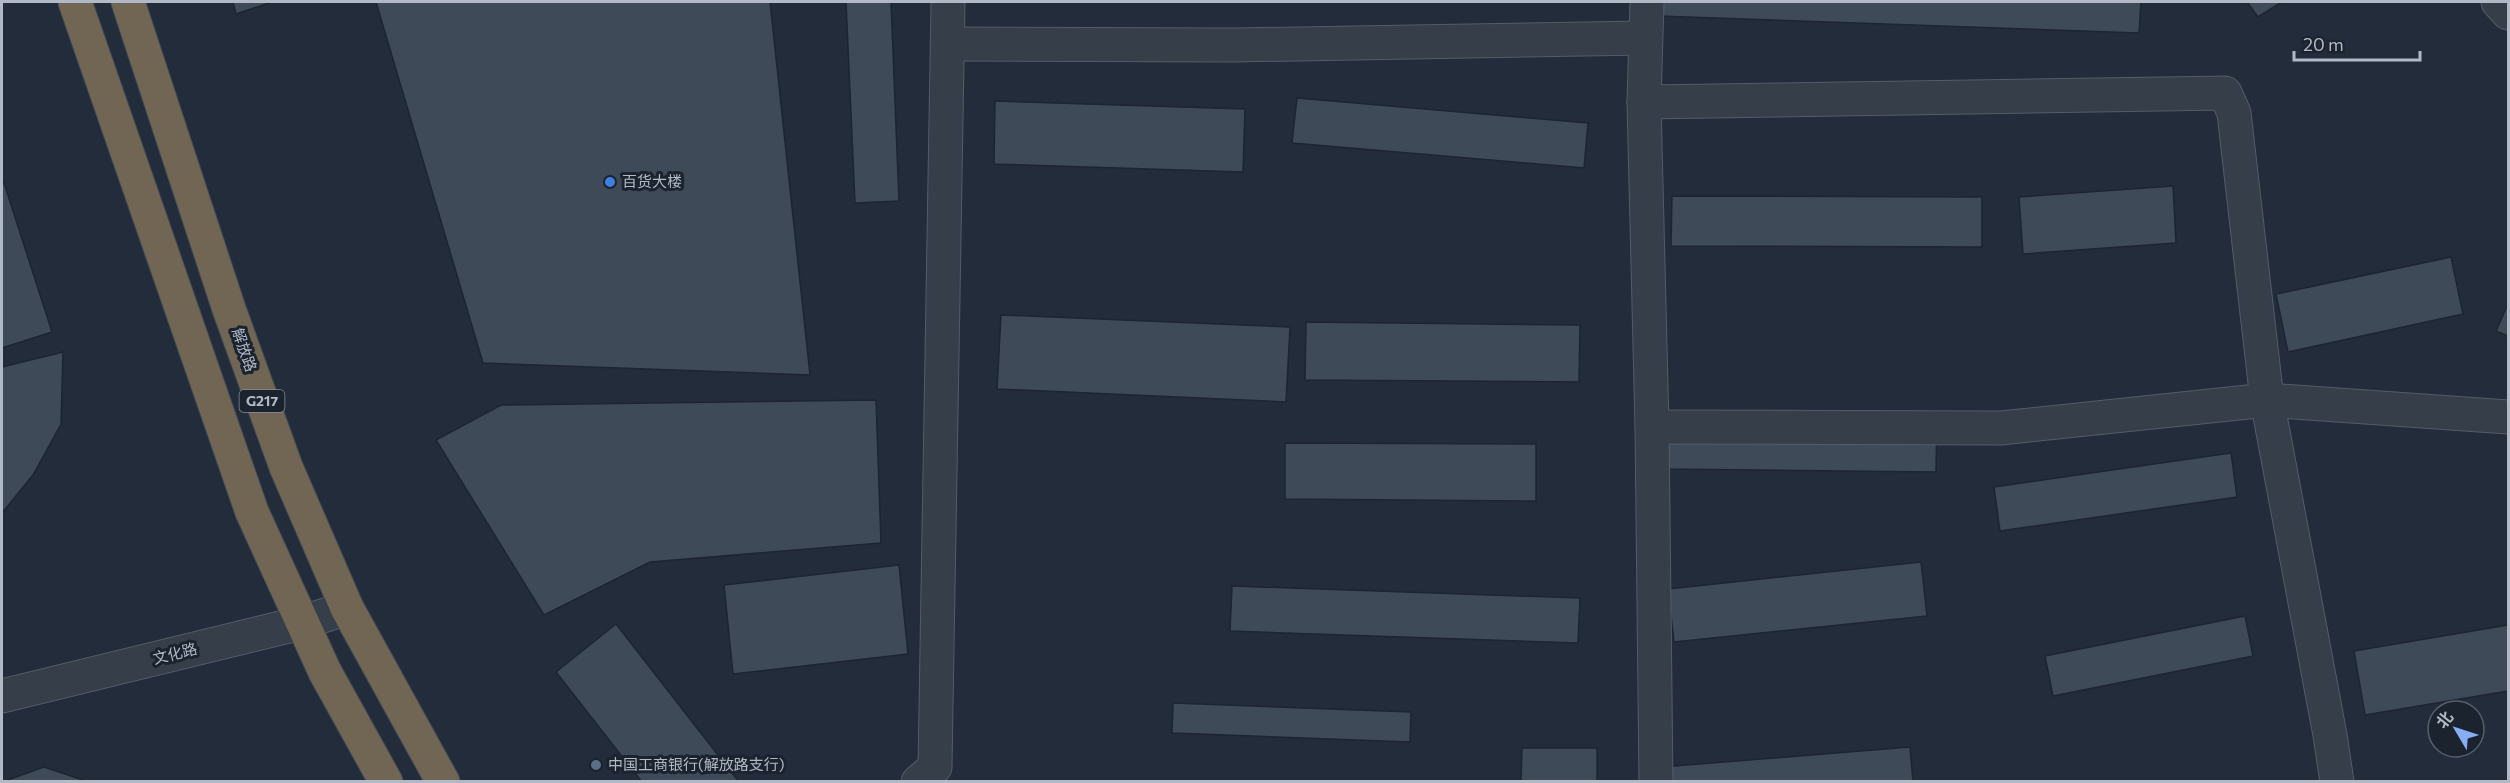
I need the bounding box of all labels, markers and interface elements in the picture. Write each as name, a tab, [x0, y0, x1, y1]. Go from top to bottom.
scale bar	[2294, 24, 2420, 62]
text: 20 m	[2303, 33, 2344, 55]
place label: 百货大楼	[622, 172, 682, 190]
marker: 百货大楼	[603, 175, 617, 189]
street label: 解放路	[229, 325, 261, 374]
road number: G217	[240, 390, 284, 412]
street label: 文化路	[151, 639, 199, 667]
north arrow	[2426, 699, 2486, 759]
text: 北	[2432, 707, 2456, 731]
place label: 中国工商银行(解放路支行)	[608, 755, 785, 773]
marker: 中国工商银行(解放路支行)	[589, 758, 603, 772]

